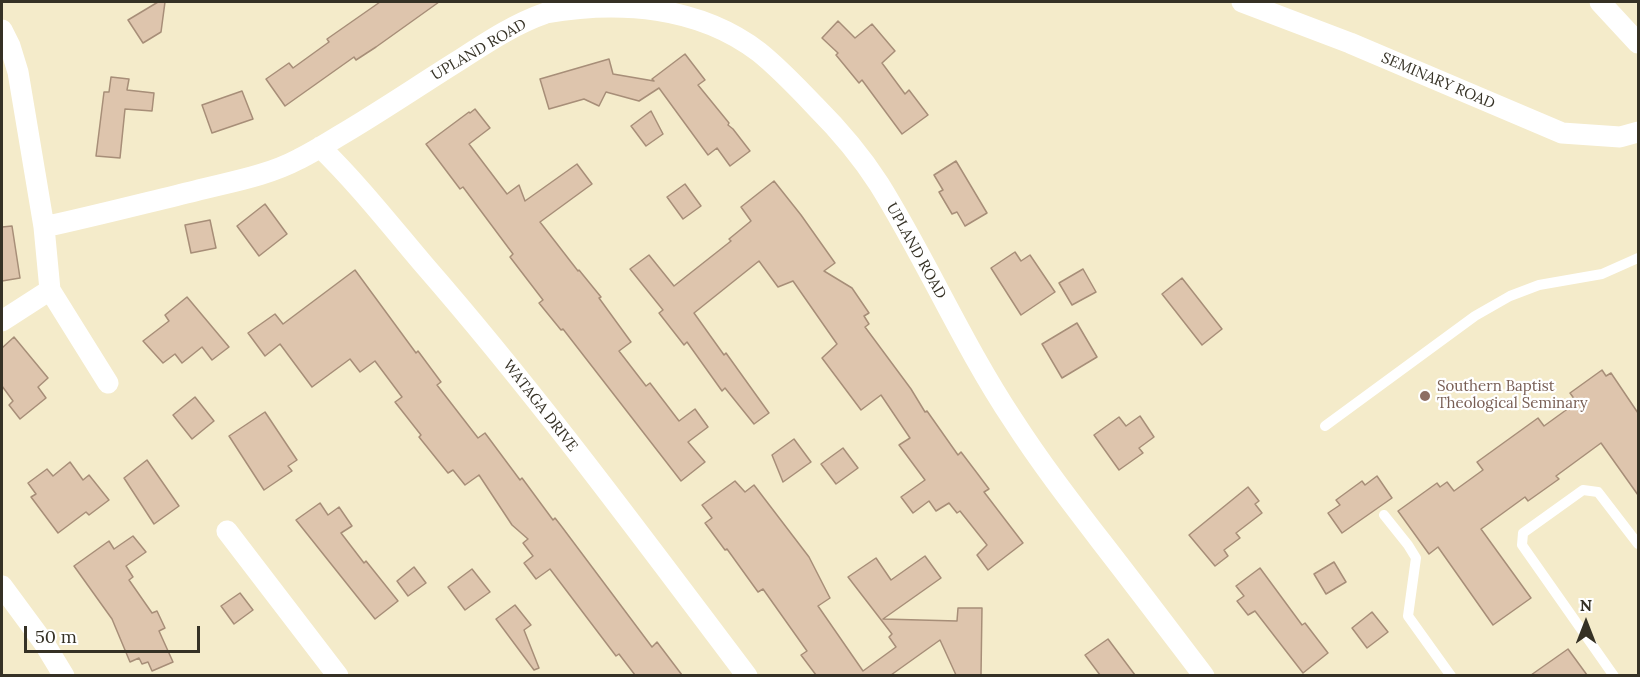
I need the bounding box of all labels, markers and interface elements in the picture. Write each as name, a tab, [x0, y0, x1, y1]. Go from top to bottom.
street label: UPLAND ROAD	[428, 15, 530, 85]
street label: SEMINARY ROAD	[1378, 49, 1498, 113]
street label: UPLAND ROAD	[882, 200, 950, 302]
street label: WATAGA DRIVE	[499, 357, 581, 455]
place label: Southern Baptist Theological Seminary	[1437, 378, 1588, 413]
marker: Southern Baptist Theological Seminary	[1418, 389, 1432, 403]
north arrow	[1556, 593, 1616, 653]
text: N	[1580, 595, 1592, 615]
scale bar	[27, 614, 202, 652]
text: 50 m	[35, 625, 77, 648]

